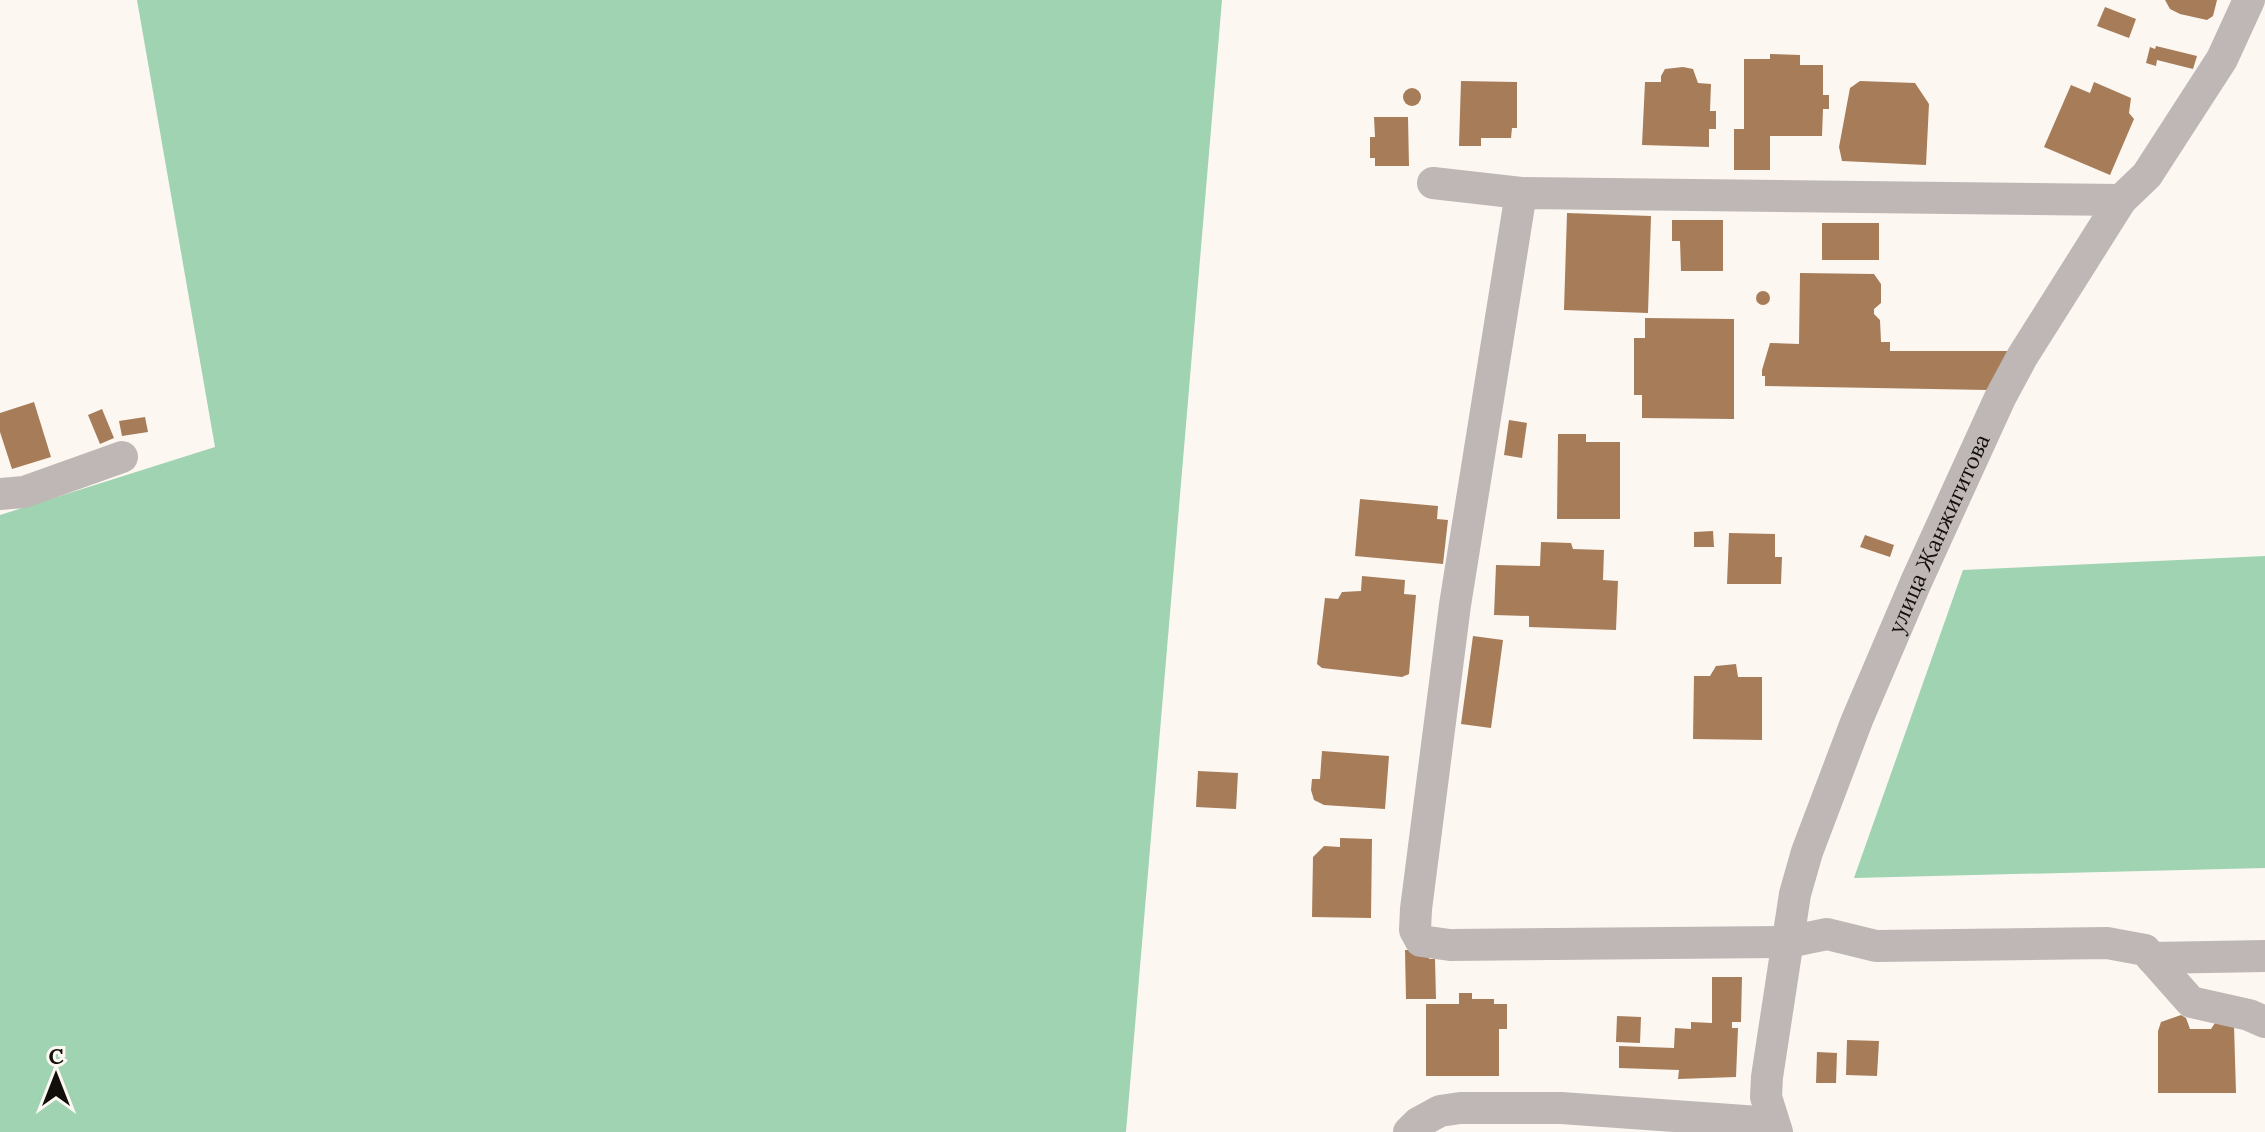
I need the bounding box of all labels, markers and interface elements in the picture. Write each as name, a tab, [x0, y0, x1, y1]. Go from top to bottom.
street label: улица Жанжигитова	[1882, 429, 1996, 638]
north arrow	[16, 1036, 96, 1116]
text: С	[48, 1042, 64, 1070]

